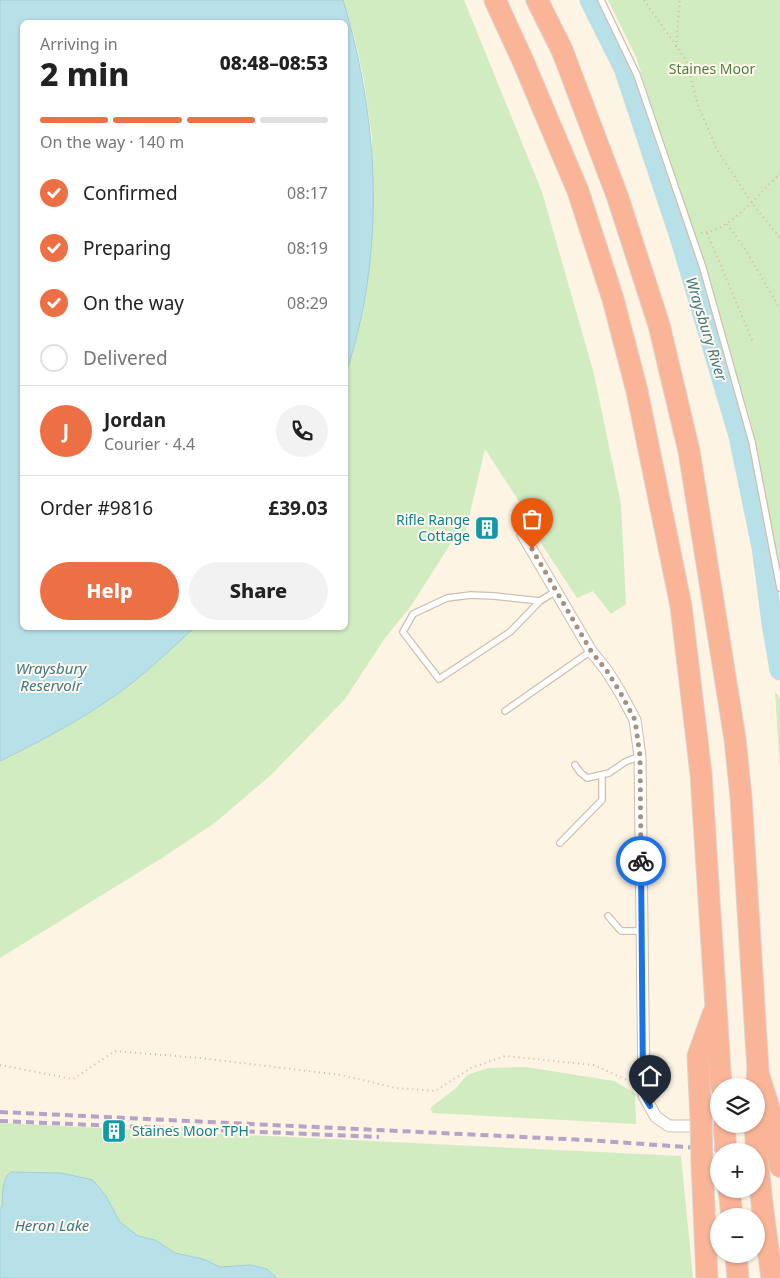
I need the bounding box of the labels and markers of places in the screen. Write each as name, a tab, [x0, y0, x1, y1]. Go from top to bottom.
pin	[511, 498, 553, 549]
place label: Rifle Range Cottage	[396, 510, 470, 545]
building icon: Rifle Range Cottage	[474, 515, 500, 541]
pin	[629, 1055, 671, 1106]
building icon: Staines Moor TPH	[101, 1118, 127, 1144]
place label: Staines Moor TPH	[132, 1121, 249, 1140]

